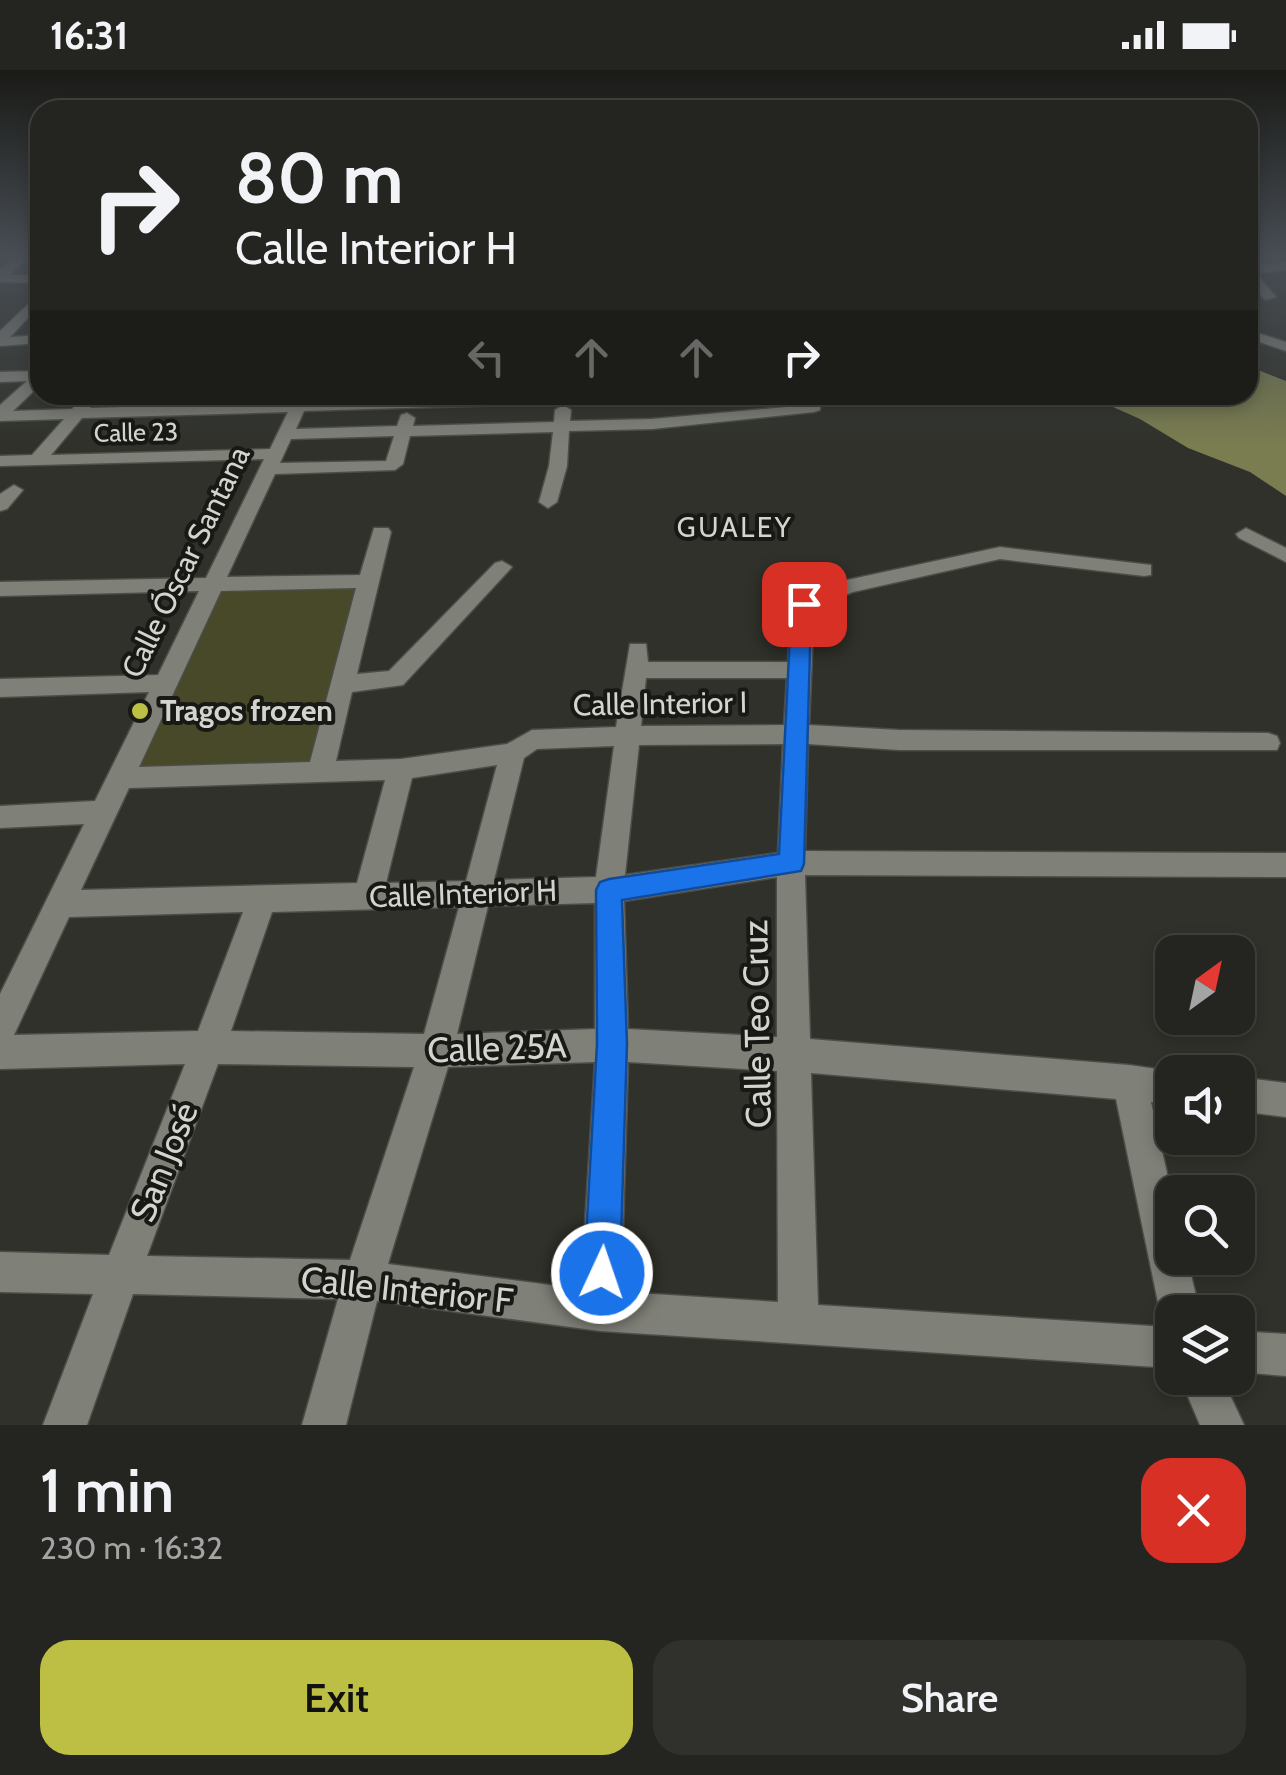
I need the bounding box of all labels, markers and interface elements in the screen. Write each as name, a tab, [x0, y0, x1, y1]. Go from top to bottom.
text: 16:31	[50, 12, 128, 59]
text: 80 m	[235, 135, 403, 221]
icon: right	[70, 140, 200, 270]
text: Calle Interior H	[235, 221, 517, 275]
icon: left	[459, 330, 514, 385]
icon: ahead	[564, 330, 619, 385]
icon: ahead	[669, 330, 724, 385]
icon: right	[774, 330, 829, 385]
street label: Calle 23	[94, 416, 178, 448]
street label: Calle Óscar Santana	[114, 440, 258, 683]
district label: GUALEY	[677, 510, 793, 544]
pin	[762, 562, 847, 647]
icon: arrive	[777, 577, 832, 632]
street label: Calle Interior I	[572, 683, 748, 724]
place label: Tragos frozen	[160, 692, 333, 729]
marker: Tragos frozen	[129, 700, 151, 722]
street label: Calle Interior H	[368, 872, 558, 915]
street label: Calle Teo Cruz	[733, 919, 780, 1129]
north arrow	[1155, 935, 1255, 1035]
map controls	[1155, 935, 1255, 1395]
street label: Calle 25A	[427, 1024, 568, 1071]
button: sound	[1155, 1055, 1255, 1155]
street label: San José	[120, 1096, 207, 1228]
button: search	[1155, 1175, 1255, 1275]
position arrow	[550, 1221, 654, 1325]
street label: Calle Interior F	[299, 1257, 515, 1322]
button: layers	[1155, 1295, 1255, 1395]
text: 1 min	[40, 1454, 174, 1527]
button: close	[1141, 1458, 1246, 1563]
text: 230 m · 16:32	[40, 1528, 223, 1567]
button: Exit	[40, 1640, 633, 1755]
button: Share	[653, 1640, 1246, 1755]

